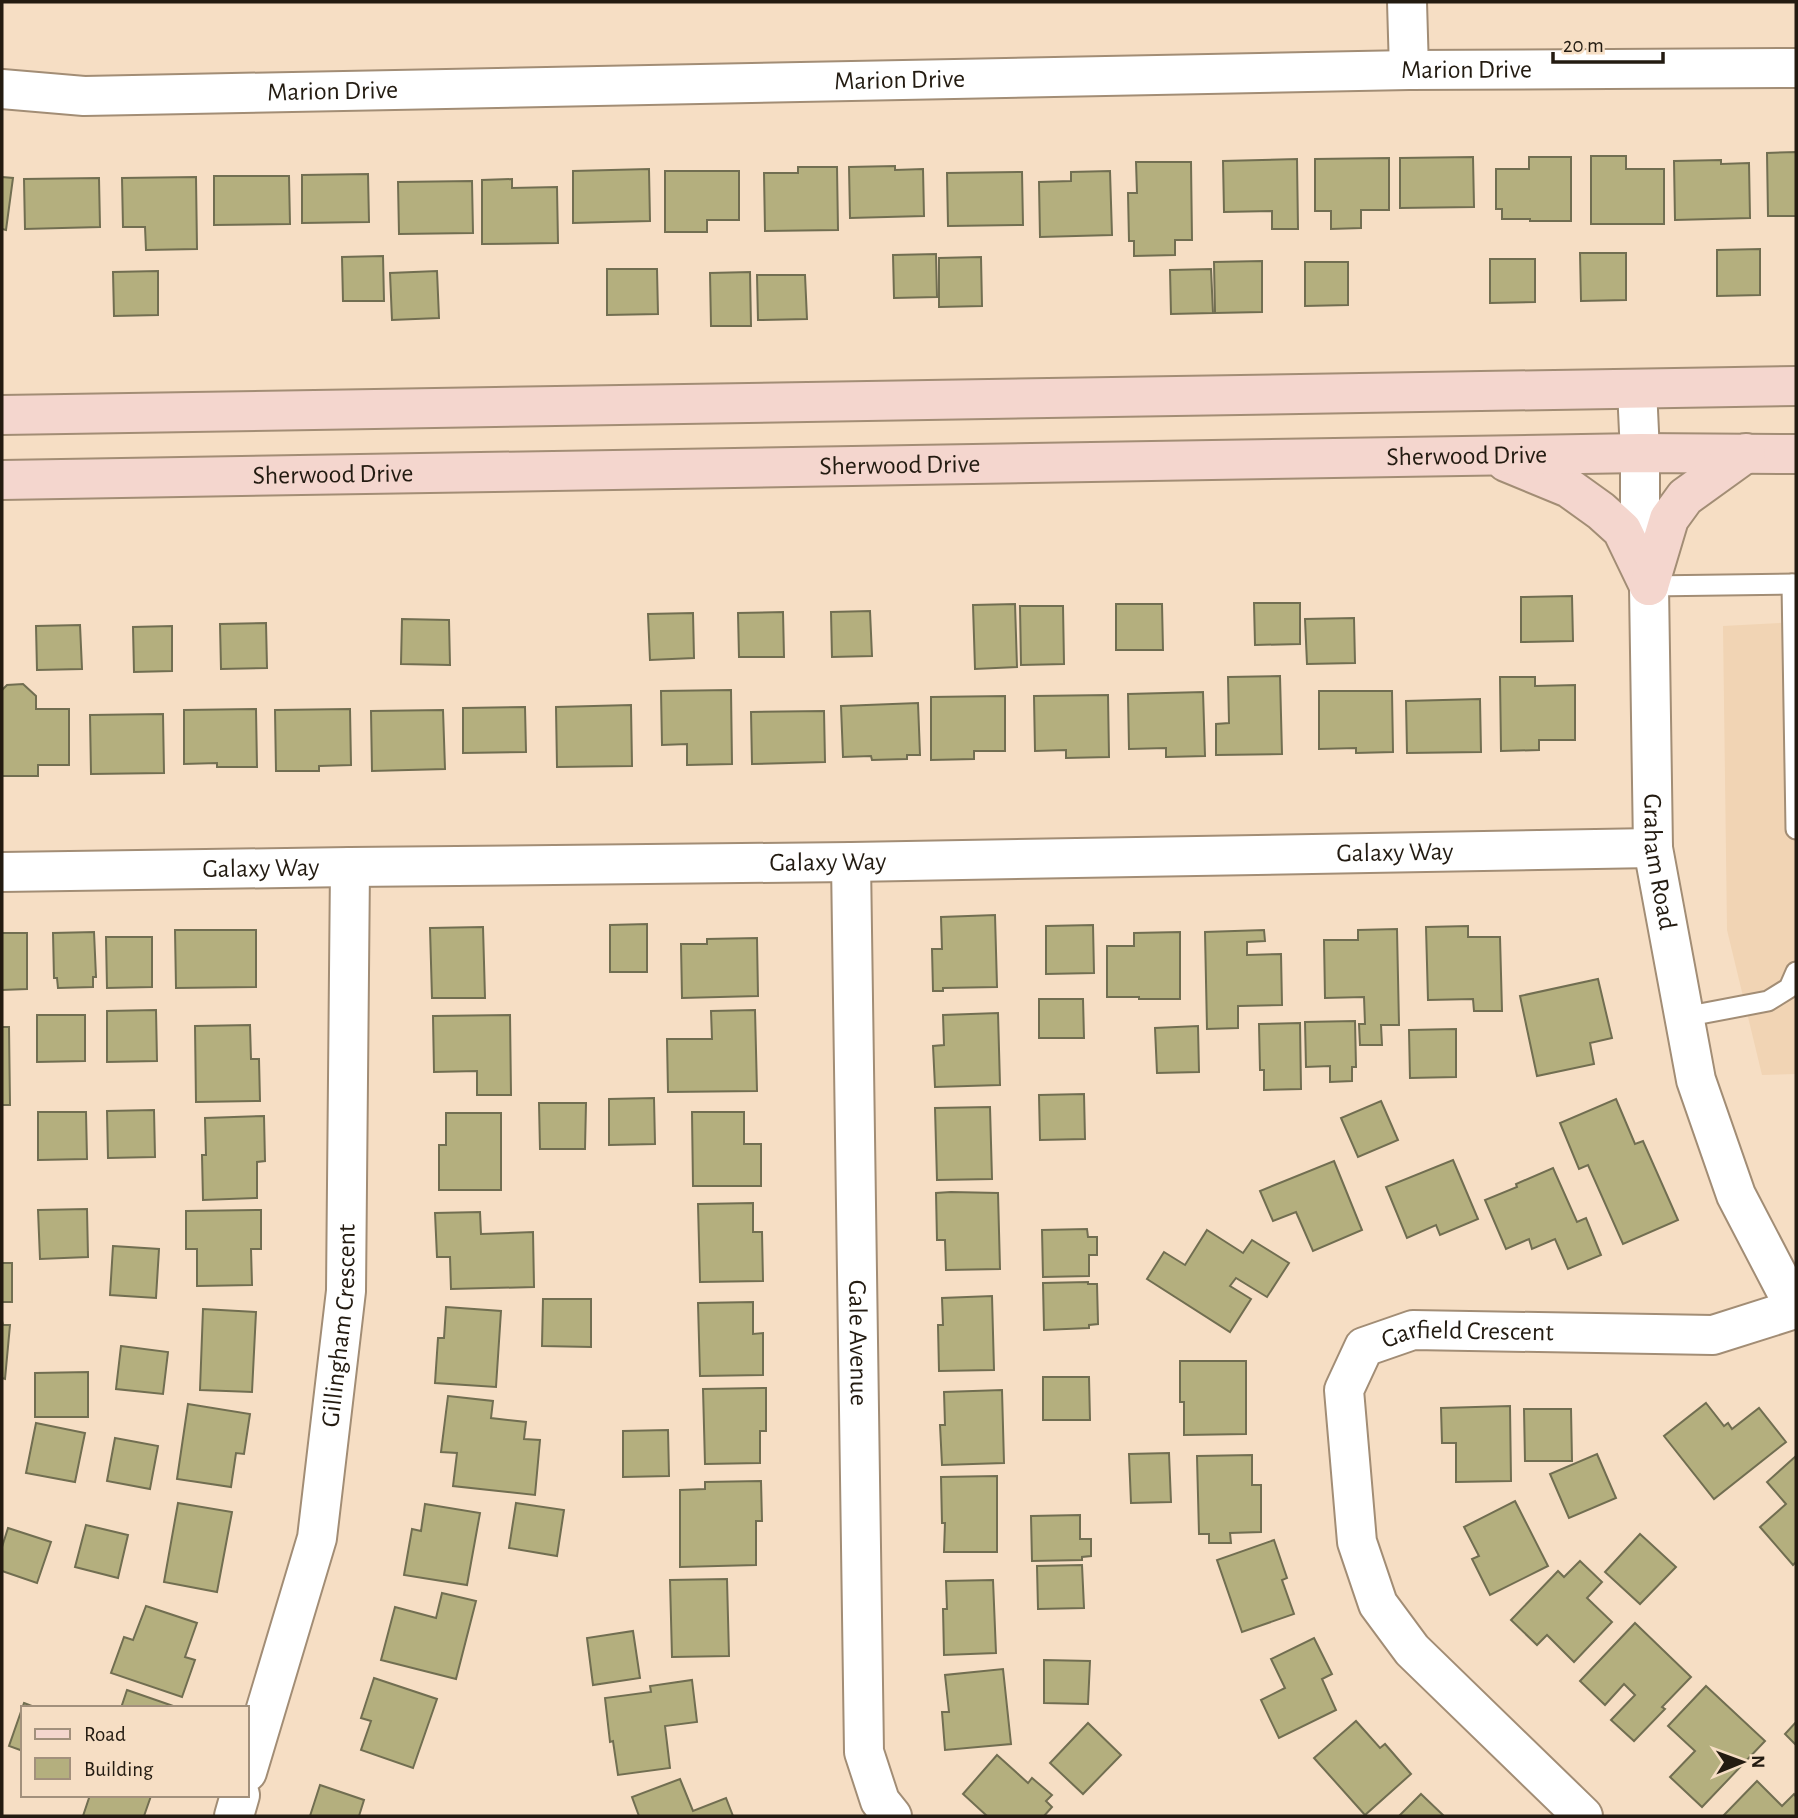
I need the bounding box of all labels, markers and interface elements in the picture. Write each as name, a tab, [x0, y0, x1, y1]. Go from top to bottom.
scale bar	[1553, 21, 1663, 65]
text: 20 m	[1563, 35, 1604, 56]
street label: Marion Drive	[1401, 56, 1532, 83]
street label: Marion Drive	[834, 66, 965, 94]
street label: Marion Drive	[267, 77, 398, 105]
street label: Sherwood Drive	[1386, 442, 1547, 470]
street label: Sherwood Drive	[819, 451, 981, 480]
street label: Sherwood Drive	[252, 460, 414, 489]
street label: Graham Road	[1639, 793, 1681, 932]
street label: Galaxy Way	[1336, 838, 1454, 867]
street label: Galaxy Way	[769, 848, 887, 876]
street label: Galaxy Way	[202, 854, 320, 882]
street label: Gillingham Crescent	[317, 1224, 360, 1429]
street label: Gale Avenue	[844, 1280, 872, 1406]
street label: Garfield Crescent	[1378, 1316, 1554, 1353]
legend	[21, 1706, 248, 1797]
text: Road	[84, 1724, 126, 1745]
north arrow	[1707, 1727, 1777, 1797]
text: N	[1748, 1755, 1767, 1769]
text: Building	[84, 1759, 154, 1780]

